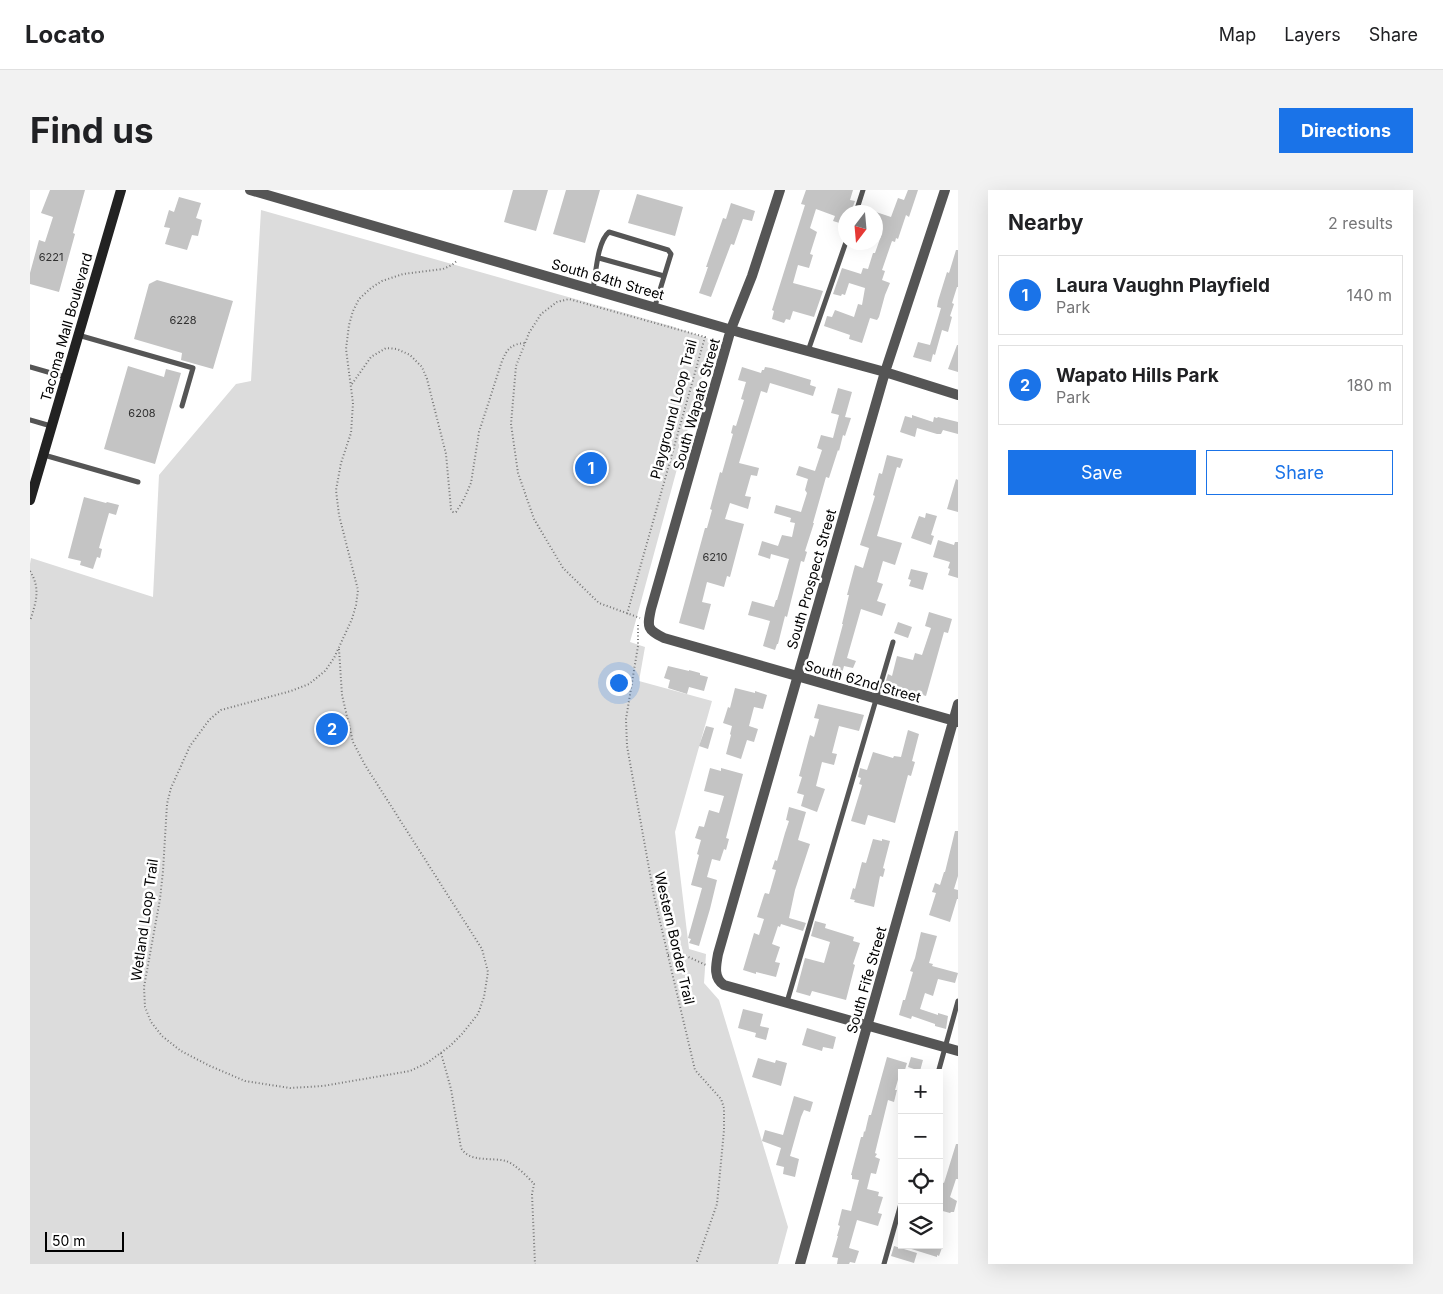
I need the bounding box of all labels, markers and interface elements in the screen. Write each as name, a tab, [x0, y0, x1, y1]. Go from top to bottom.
text: Locato	[25, 20, 105, 49]
text: Map	[1219, 24, 1256, 45]
text: Layers	[1284, 24, 1341, 45]
text: Share	[1369, 24, 1418, 45]
button: Directions	[1279, 108, 1413, 153]
text: Find us	[30, 109, 154, 151]
north arrow	[838, 205, 883, 250]
text: Nearby	[1008, 210, 1083, 235]
text: 2 results	[1328, 213, 1393, 233]
house number: 6221	[39, 250, 63, 264]
street label: Tacoma Mall Boulevard	[37, 251, 95, 403]
street label: South 64th Street	[550, 255, 667, 303]
text: Laura Vaughn Playfield	[1056, 274, 1270, 297]
text: 1	[1022, 285, 1028, 305]
text: 140 m	[1347, 285, 1392, 305]
text: Park	[1056, 297, 1090, 317]
house number: 6228	[169, 313, 197, 327]
street label: South Wapato Street	[669, 336, 723, 472]
street label: Playground Loop Trail	[646, 337, 700, 481]
text: Wapato Hills Park	[1056, 364, 1219, 387]
text: 2	[1020, 375, 1030, 395]
text: 180 m	[1347, 375, 1392, 395]
text: Park	[1056, 387, 1090, 407]
house number: 6208	[128, 406, 156, 420]
pin: 1	[575, 449, 607, 487]
button: Save	[1008, 450, 1196, 495]
button: Share	[1206, 450, 1393, 495]
street label: South Prospect Street	[783, 507, 839, 651]
house number: 6210	[703, 550, 728, 564]
street label: South 62nd Street	[803, 656, 923, 706]
your location	[606, 670, 632, 696]
pin: 2	[316, 710, 348, 748]
street label: Wetland Loop Trail	[127, 858, 161, 982]
street label: Western Border Trail	[651, 870, 699, 1006]
street label: South Fife Street	[843, 924, 890, 1035]
map controls	[898, 1069, 943, 1249]
button: +	[898, 1069, 943, 1114]
button: −	[898, 1114, 943, 1159]
button: locate	[898, 1159, 943, 1204]
button: layers	[898, 1204, 943, 1249]
scale bar	[45, 1229, 124, 1252]
text: 50 m	[52, 1232, 86, 1249]

